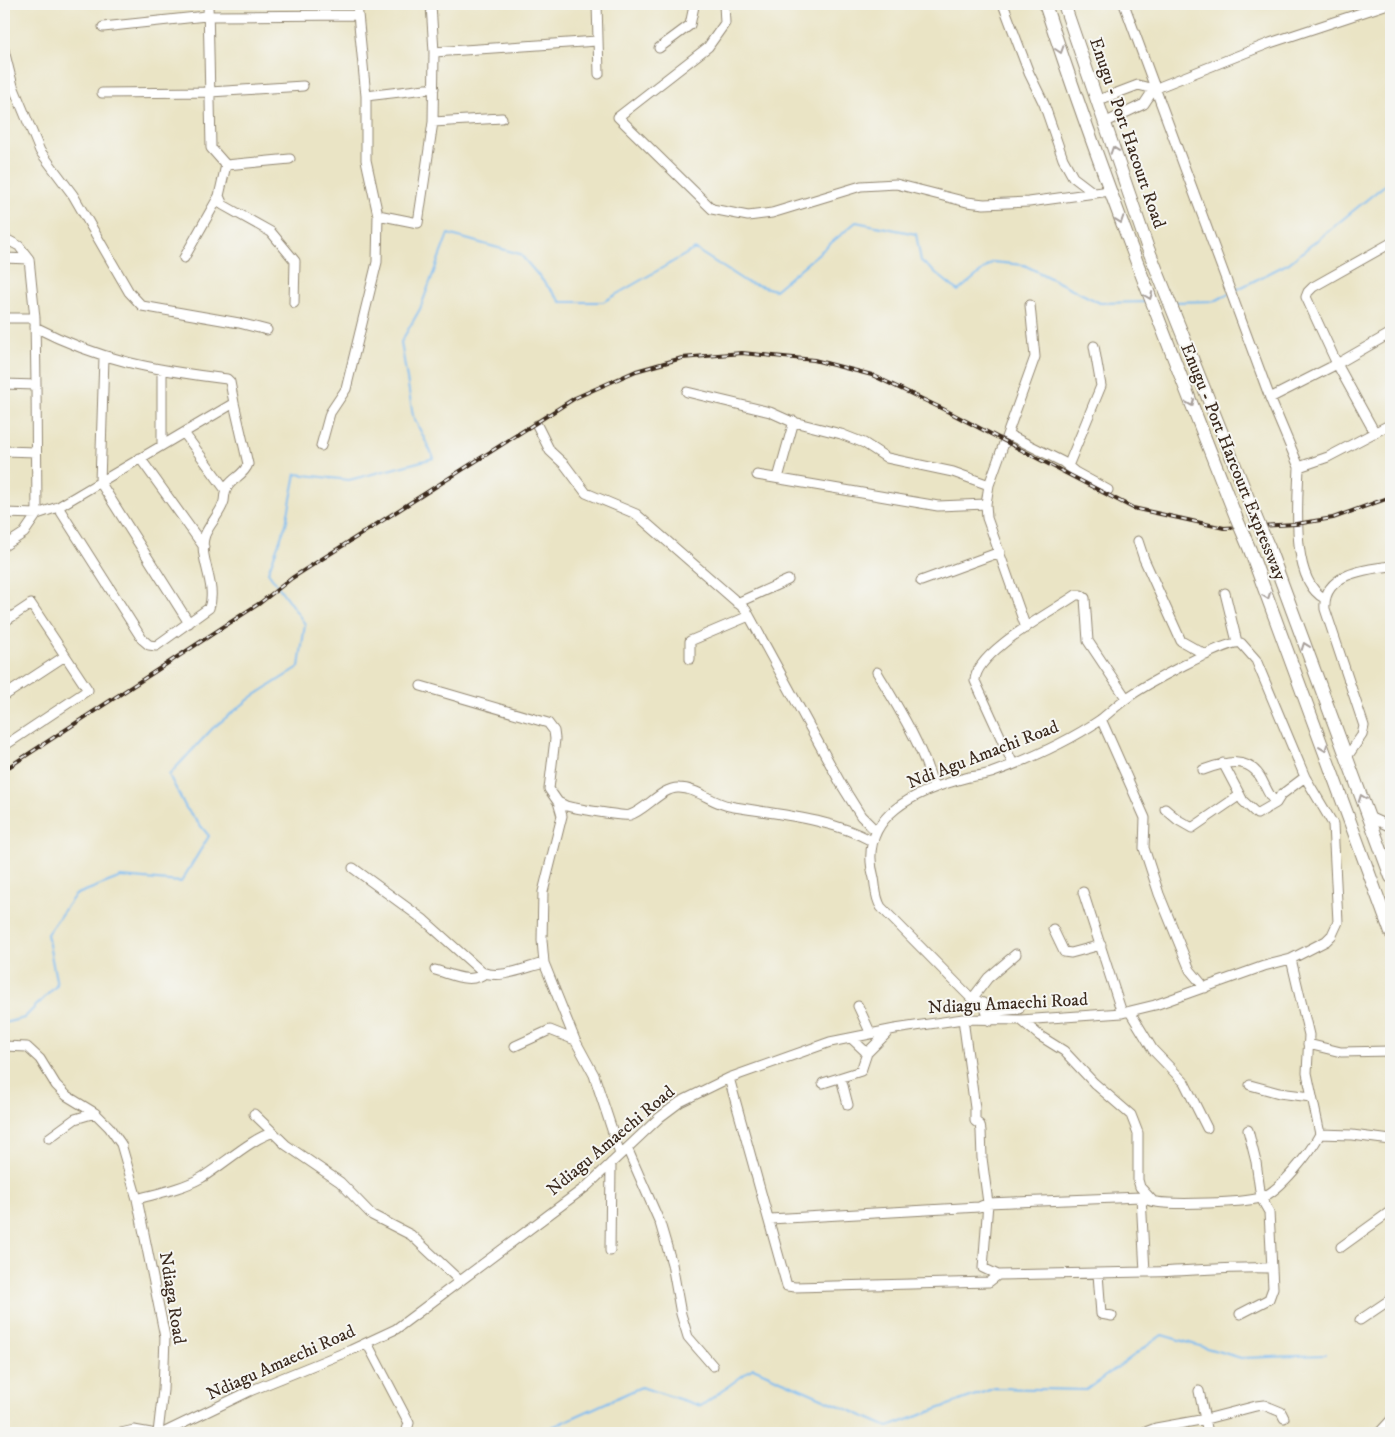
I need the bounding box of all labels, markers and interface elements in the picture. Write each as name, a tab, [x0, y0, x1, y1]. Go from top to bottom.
street label: Enugu - Port Hacourt Road	[1084, 35, 1170, 231]
one-way arrow	[1054, 45, 1064, 54]
one-way arrow	[1110, 147, 1120, 155]
one-way arrow	[1114, 215, 1124, 223]
one-way arrow	[1142, 291, 1153, 300]
street label: Enugu - Port Harcourt Expressway	[1175, 340, 1291, 584]
one-way arrow	[1185, 398, 1195, 407]
one-way arrow	[1261, 591, 1271, 600]
one-way arrow	[1301, 642, 1311, 651]
street label: Ndi Agu Amachi Road	[904, 716, 1062, 794]
one-way arrow	[1318, 744, 1328, 752]
one-way arrow	[1358, 794, 1368, 803]
street label: Ndiagu Amaechi Road	[928, 989, 1088, 1019]
street label: Ndiagu Amaechi Road	[543, 1081, 679, 1201]
street label: Ndiaga Road	[154, 1250, 190, 1346]
street label: Ndiagu Amaechi Road	[203, 1320, 359, 1406]

